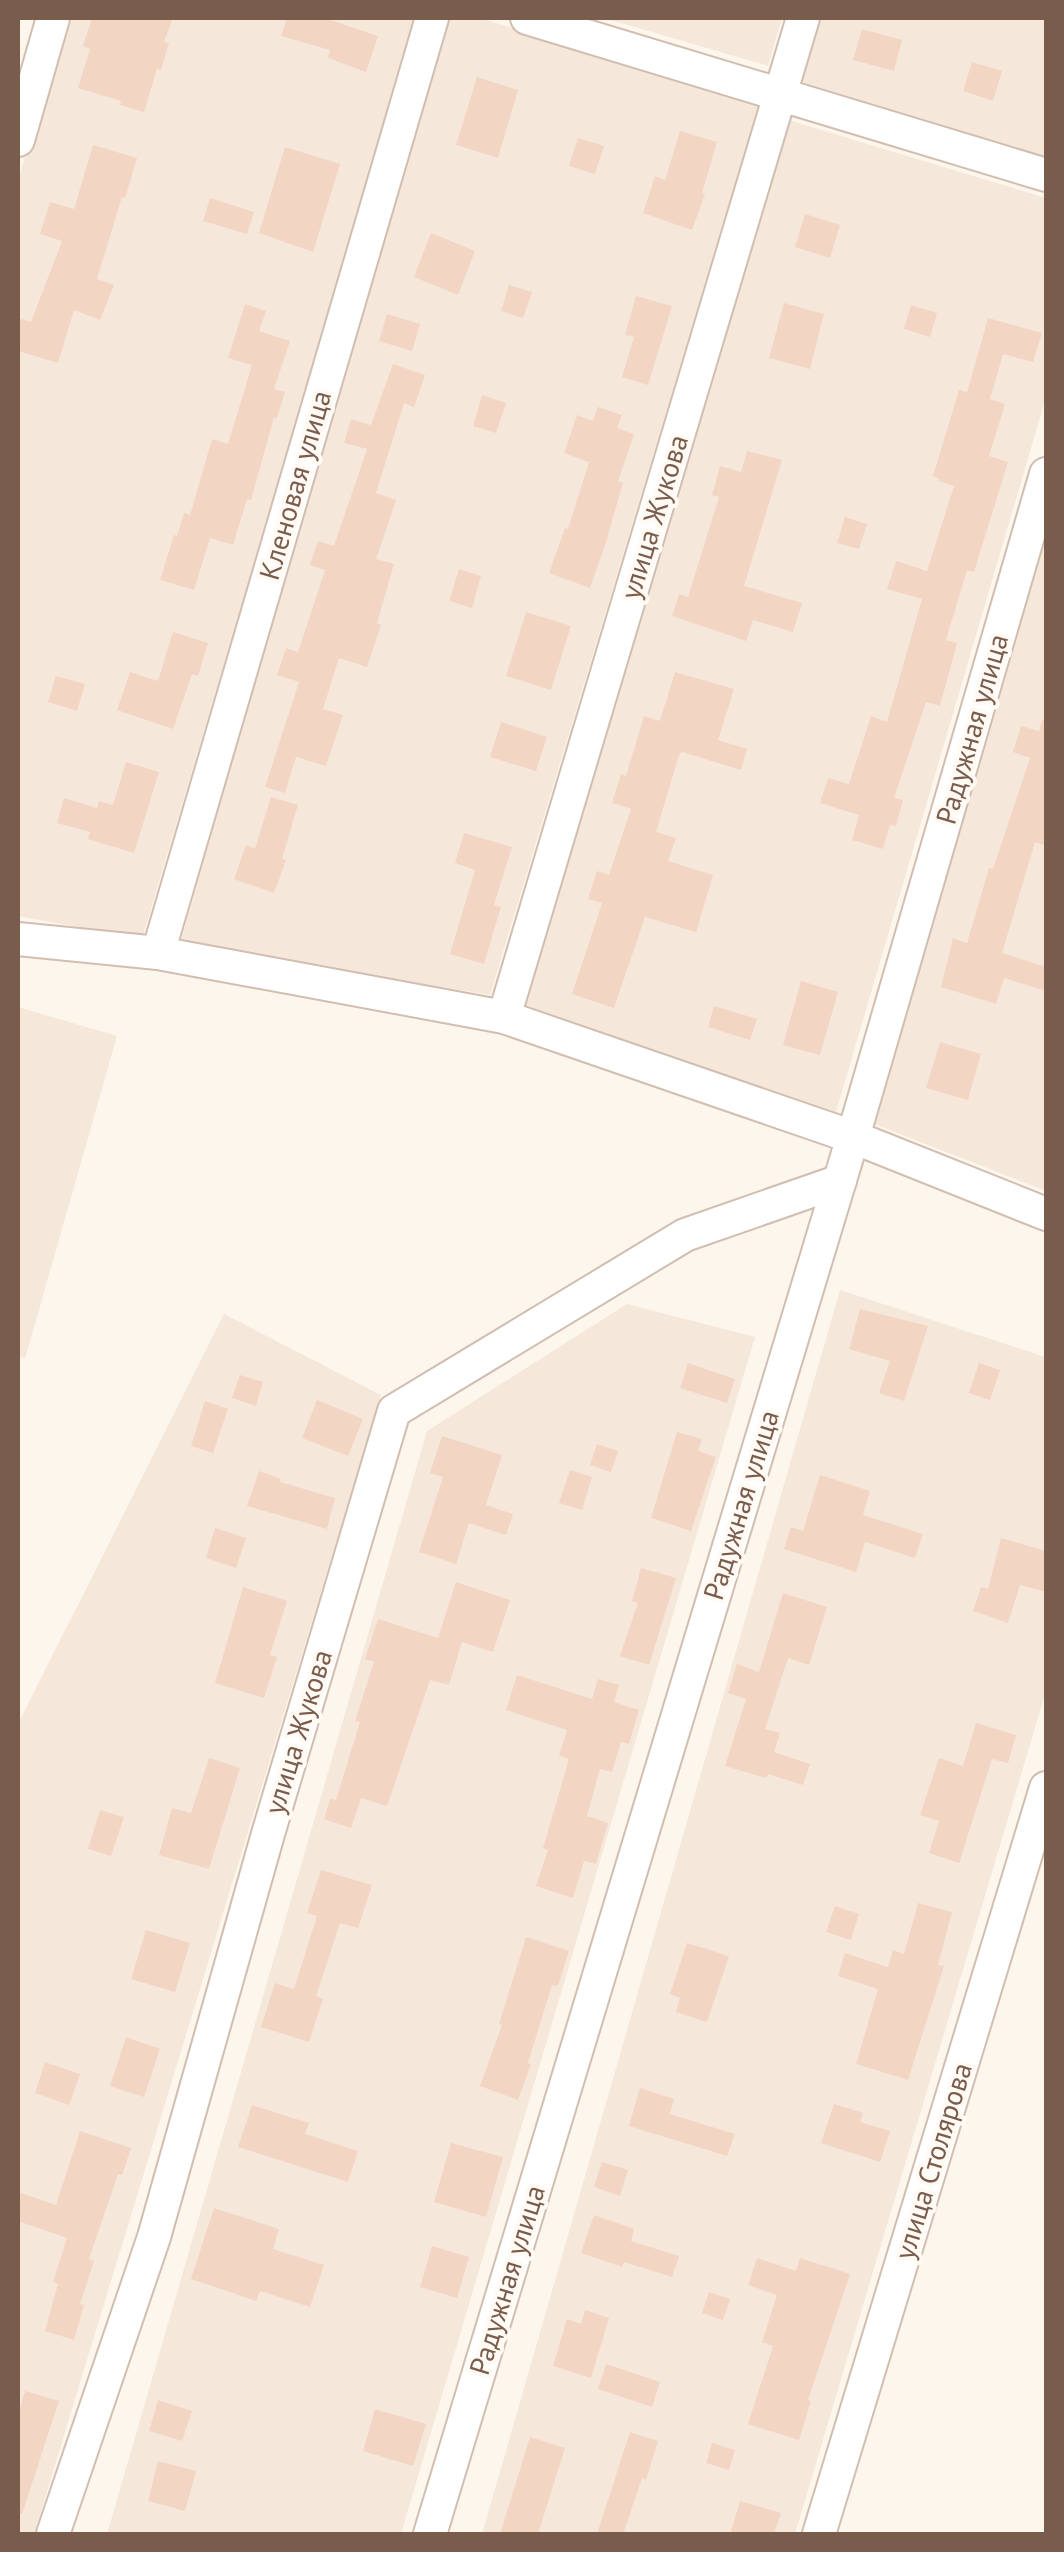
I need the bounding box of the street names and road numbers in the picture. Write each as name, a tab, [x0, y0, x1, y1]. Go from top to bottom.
street label: Кленовая улица	[250, 386, 339, 584]
street label: улица Жукова	[611, 430, 696, 604]
street label: Радужная улица	[927, 629, 1016, 828]
street label: Радужная улица	[694, 1406, 787, 1604]
street label: улица Жукова	[255, 1645, 340, 1819]
street label: улица Столярова	[885, 2058, 980, 2264]
street label: Радужная улица	[460, 2181, 553, 2379]

